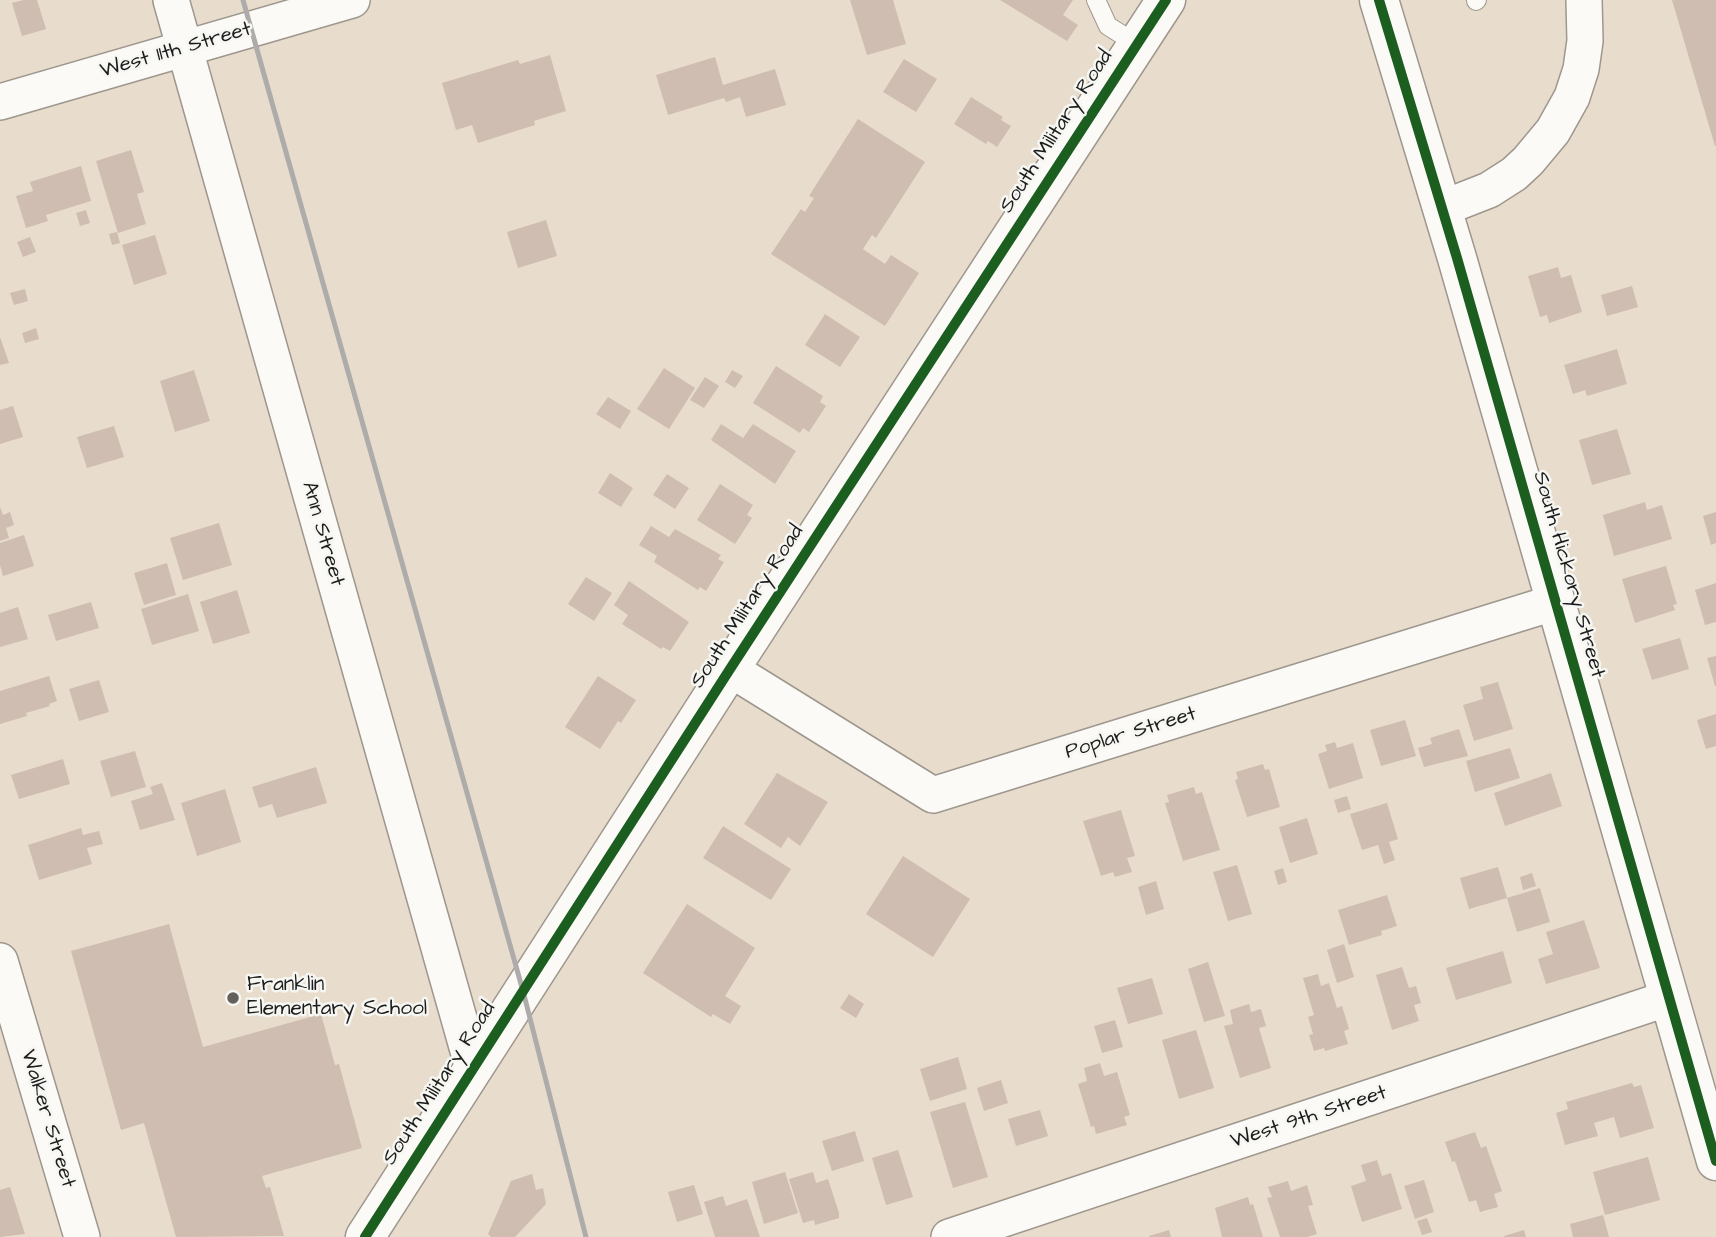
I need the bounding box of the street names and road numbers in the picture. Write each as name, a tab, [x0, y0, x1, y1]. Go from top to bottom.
street label: West 11th Street	[98, 17, 254, 85]
street label: South Military Road	[995, 46, 1119, 218]
street label: South Hickory Street	[1526, 469, 1610, 681]
street label: Ann Street	[295, 479, 349, 589]
street label: South Military Road	[686, 521, 810, 693]
street label: Poplar Street	[1062, 702, 1200, 766]
street label: South Military Road	[378, 998, 502, 1170]
street label: Walker Street	[14, 1047, 80, 1191]
street label: West 9th Street	[1228, 1081, 1390, 1155]

